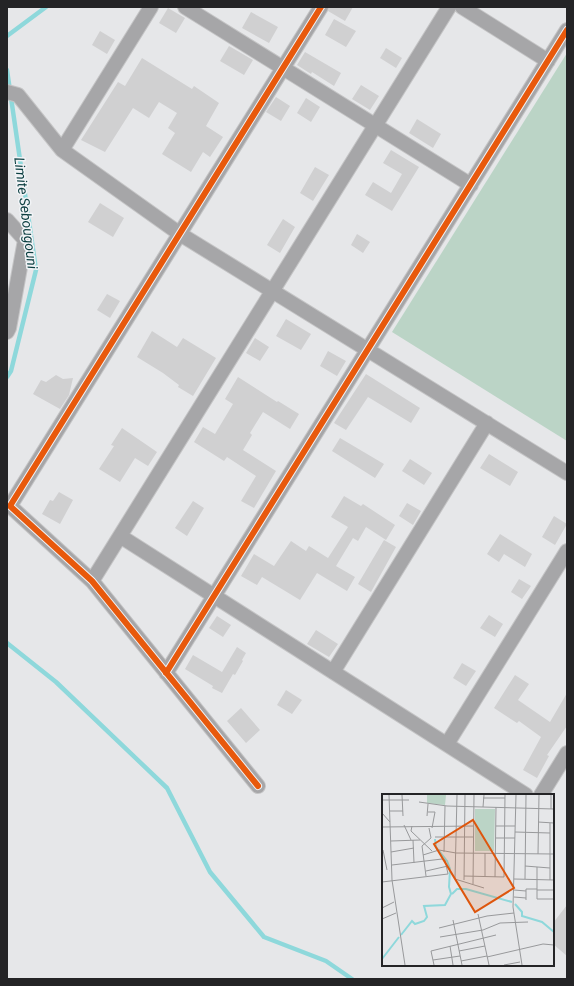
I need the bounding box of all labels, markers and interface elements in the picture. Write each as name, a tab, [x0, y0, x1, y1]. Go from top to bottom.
water label: Limite Sebougouni	[11, 156, 41, 271]
inset map	[382, 794, 554, 966]

